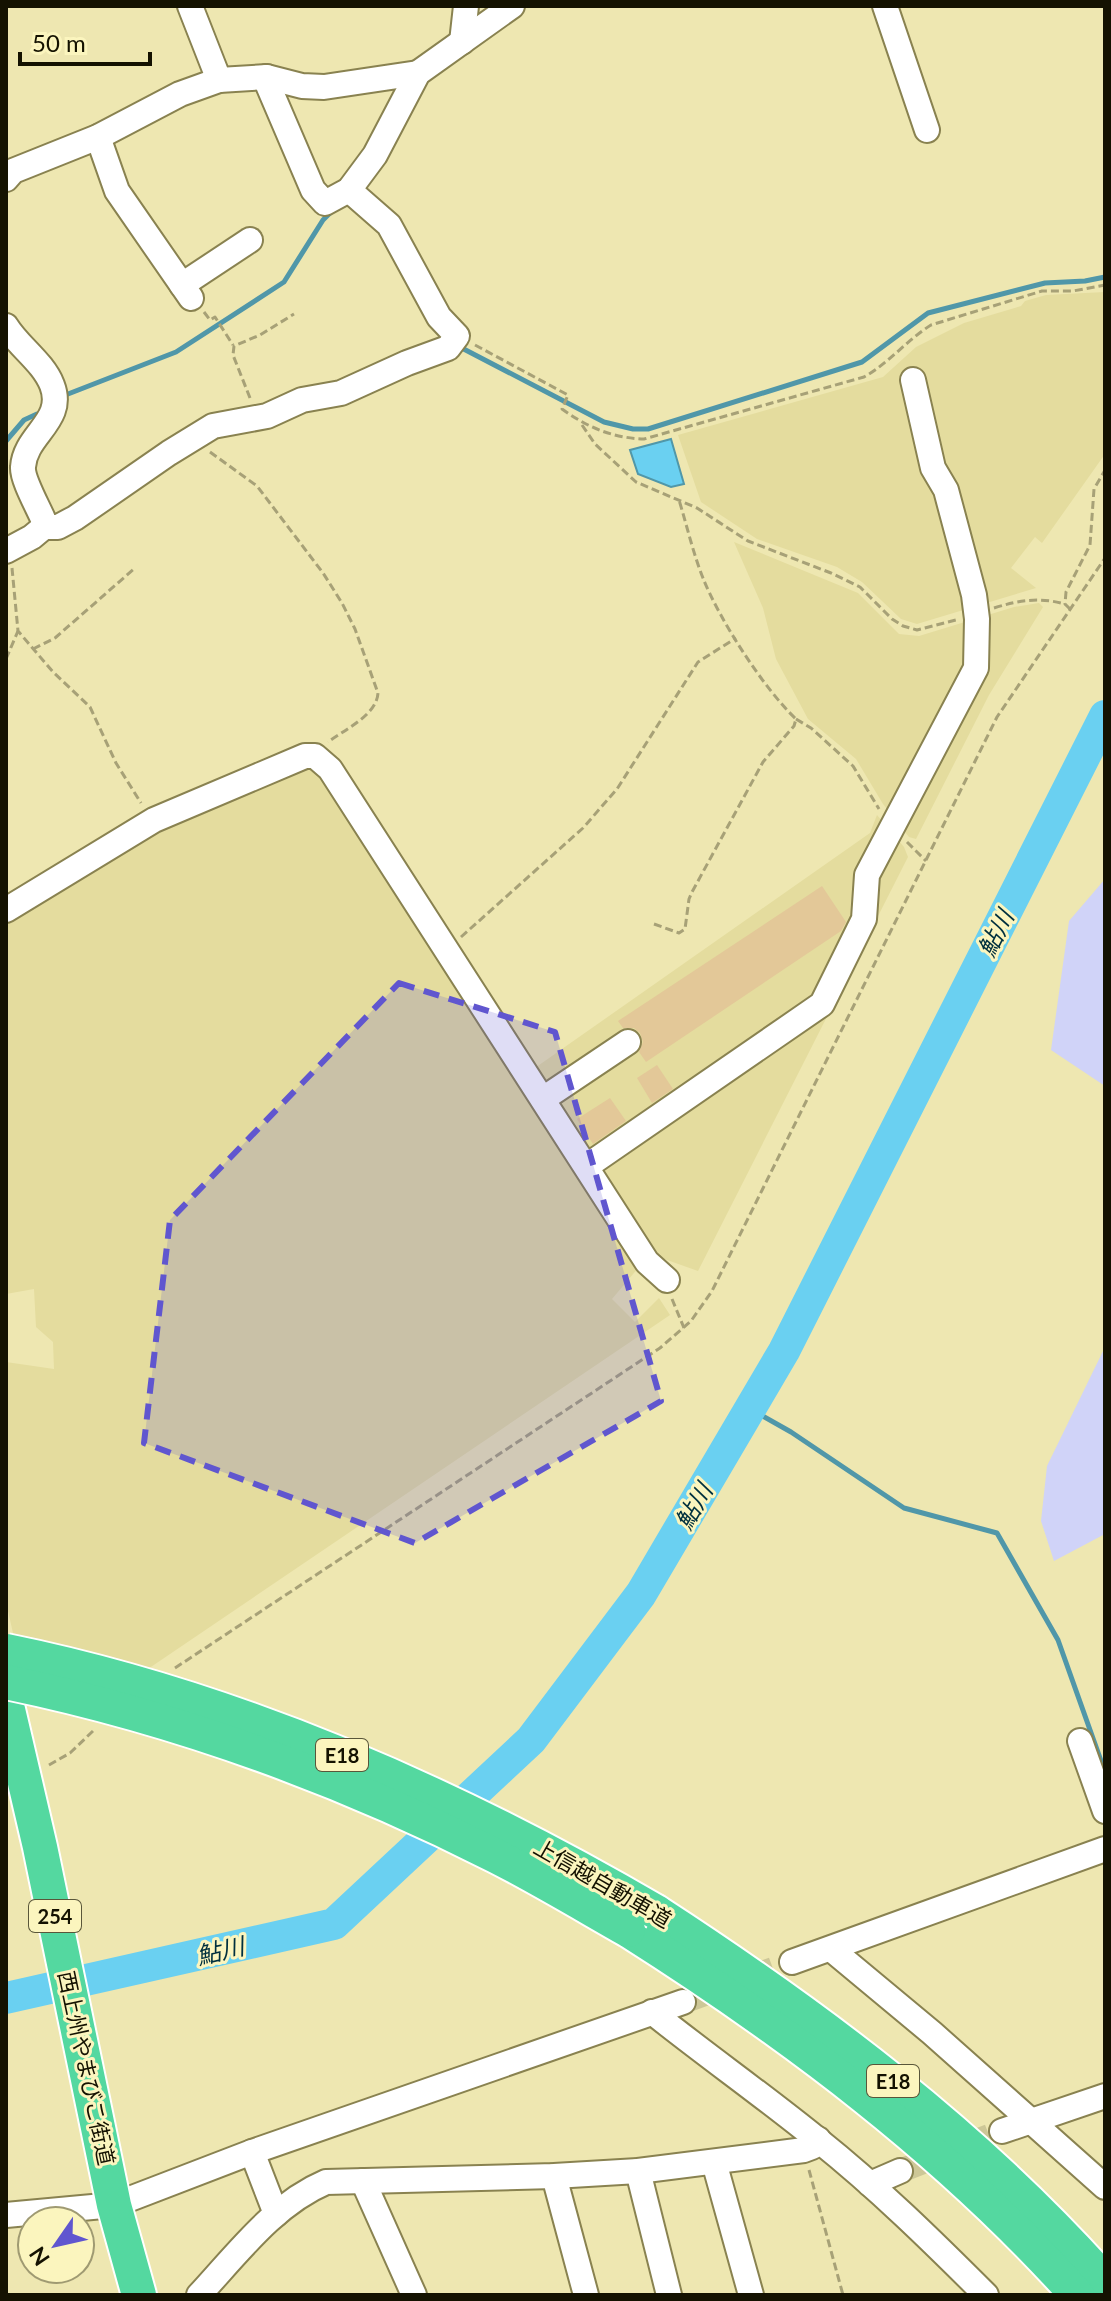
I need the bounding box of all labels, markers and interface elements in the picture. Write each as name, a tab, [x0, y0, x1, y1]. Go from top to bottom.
scale bar	[20, 16, 150, 66]
text: 50 m	[32, 28, 86, 57]
water label: 鮎川	[971, 902, 1020, 961]
water label: 鮎川	[668, 1475, 719, 1534]
road number: E18	[316, 1739, 368, 1771]
street label: 上信越自動車道	[530, 1833, 676, 1933]
road number: 254	[29, 1900, 81, 1932]
water label: 鮎川	[193, 1930, 250, 1970]
street label: 西上州やまびこ街道	[53, 1968, 121, 2168]
road number: E18	[867, 2065, 919, 2097]
north arrow	[16, 2205, 96, 2285]
text: N	[23, 2242, 55, 2271]

